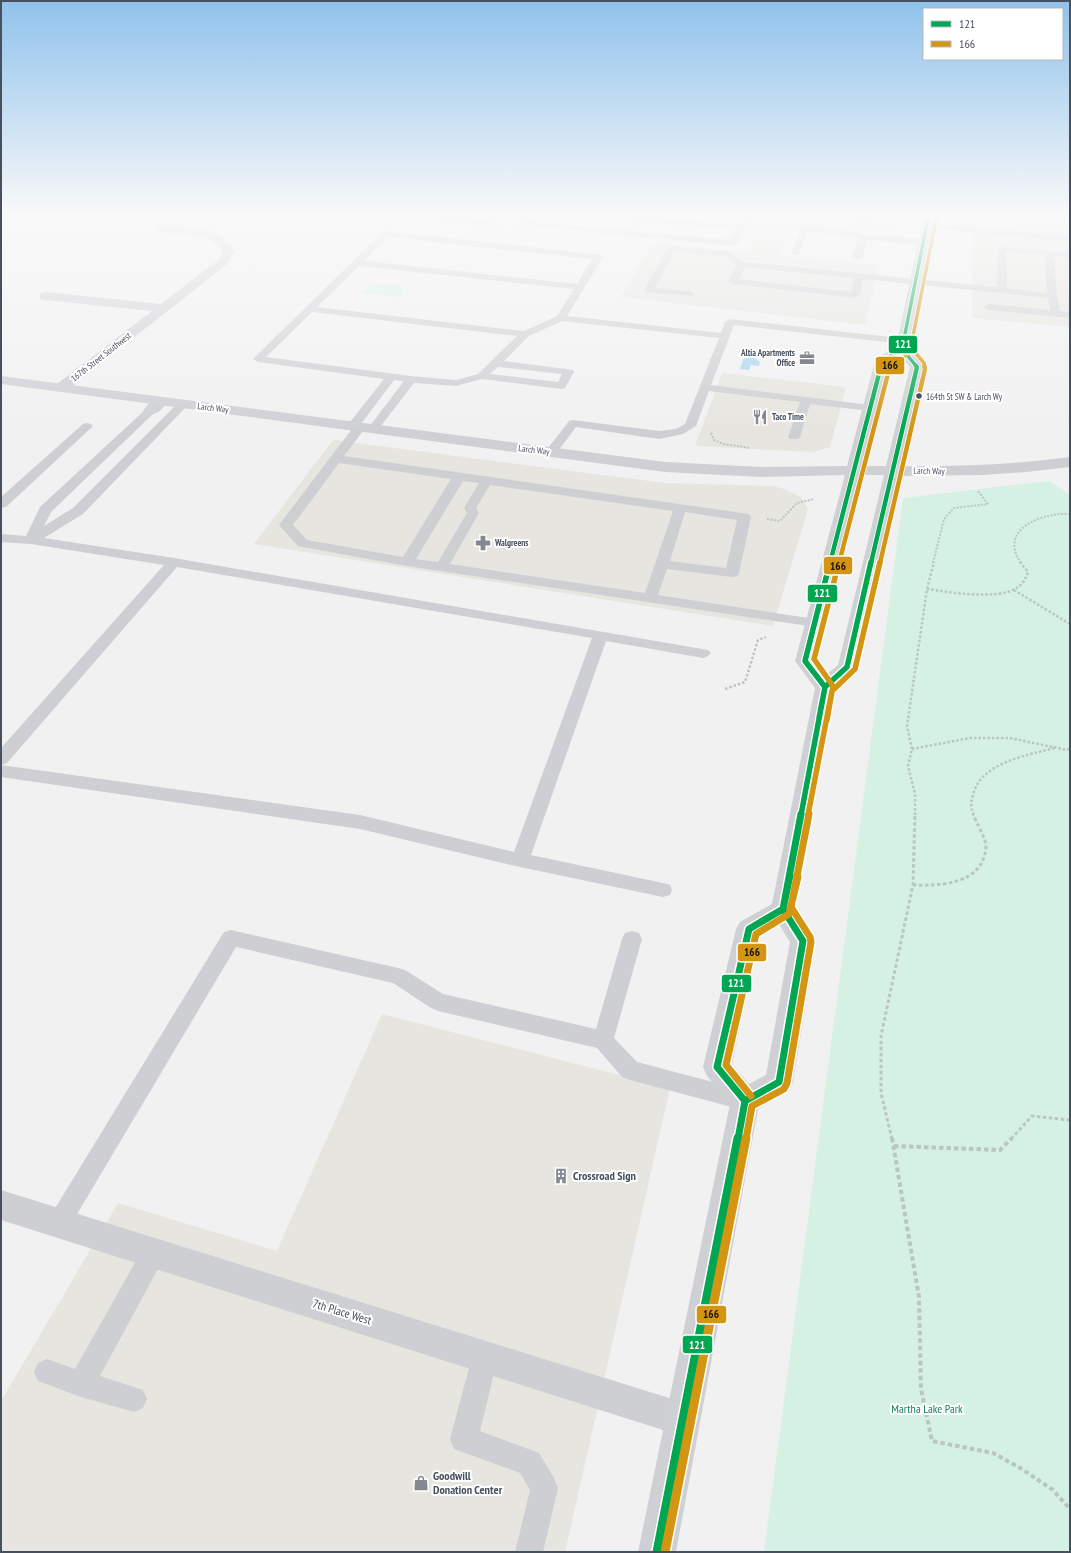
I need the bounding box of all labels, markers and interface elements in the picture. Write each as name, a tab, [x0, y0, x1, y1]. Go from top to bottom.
legend	[923, 8, 1063, 60]
text: 121	[959, 16, 975, 31]
text: 166	[959, 36, 975, 51]
street label: 167th Street Southwest	[68, 329, 133, 384]
line badge: 121	[888, 335, 918, 354]
text: 121	[895, 337, 911, 351]
place label: Altia Apartments Office	[740, 347, 795, 368]
office icon: Altia Apartments Office	[798, 349, 816, 367]
line badge: 166	[875, 356, 905, 375]
text: 166	[882, 358, 898, 372]
marker: 164th St SW & Larch Wy	[914, 391, 924, 401]
place label: 164th St SW & Larch Wy	[926, 391, 1003, 402]
street label: Larch Way	[197, 400, 230, 415]
restaurant icon: Taco Time	[751, 408, 769, 426]
place label: Taco Time	[772, 411, 804, 422]
street label: Larch Way	[518, 442, 551, 457]
street label: Larch Way	[913, 465, 945, 476]
pharmacy icon: Walgreens	[474, 534, 492, 552]
place label: Walgreens	[494, 537, 529, 548]
line badge: 166	[823, 556, 853, 575]
text: 166	[830, 559, 846, 573]
line badge: 121	[807, 584, 838, 603]
text: 121	[814, 586, 830, 600]
line badge: 166	[737, 943, 767, 962]
text: 166	[744, 945, 760, 959]
line badge: 121	[721, 974, 752, 993]
text: 121	[728, 976, 744, 990]
building icon: Crossroad Sign	[552, 1167, 570, 1185]
place label: Crossroad Sign	[573, 1168, 636, 1183]
street label: 7th Place West	[311, 1295, 374, 1328]
line badge: 166	[696, 1305, 727, 1324]
text: 166	[703, 1307, 719, 1321]
line badge: 121	[682, 1335, 713, 1354]
text: 121	[689, 1338, 705, 1352]
park label: Martha Lake Park	[891, 1401, 963, 1416]
place label: Goodwill Donation Center	[433, 1468, 503, 1497]
shop icon: Goodwill Donation Center	[412, 1474, 430, 1492]

